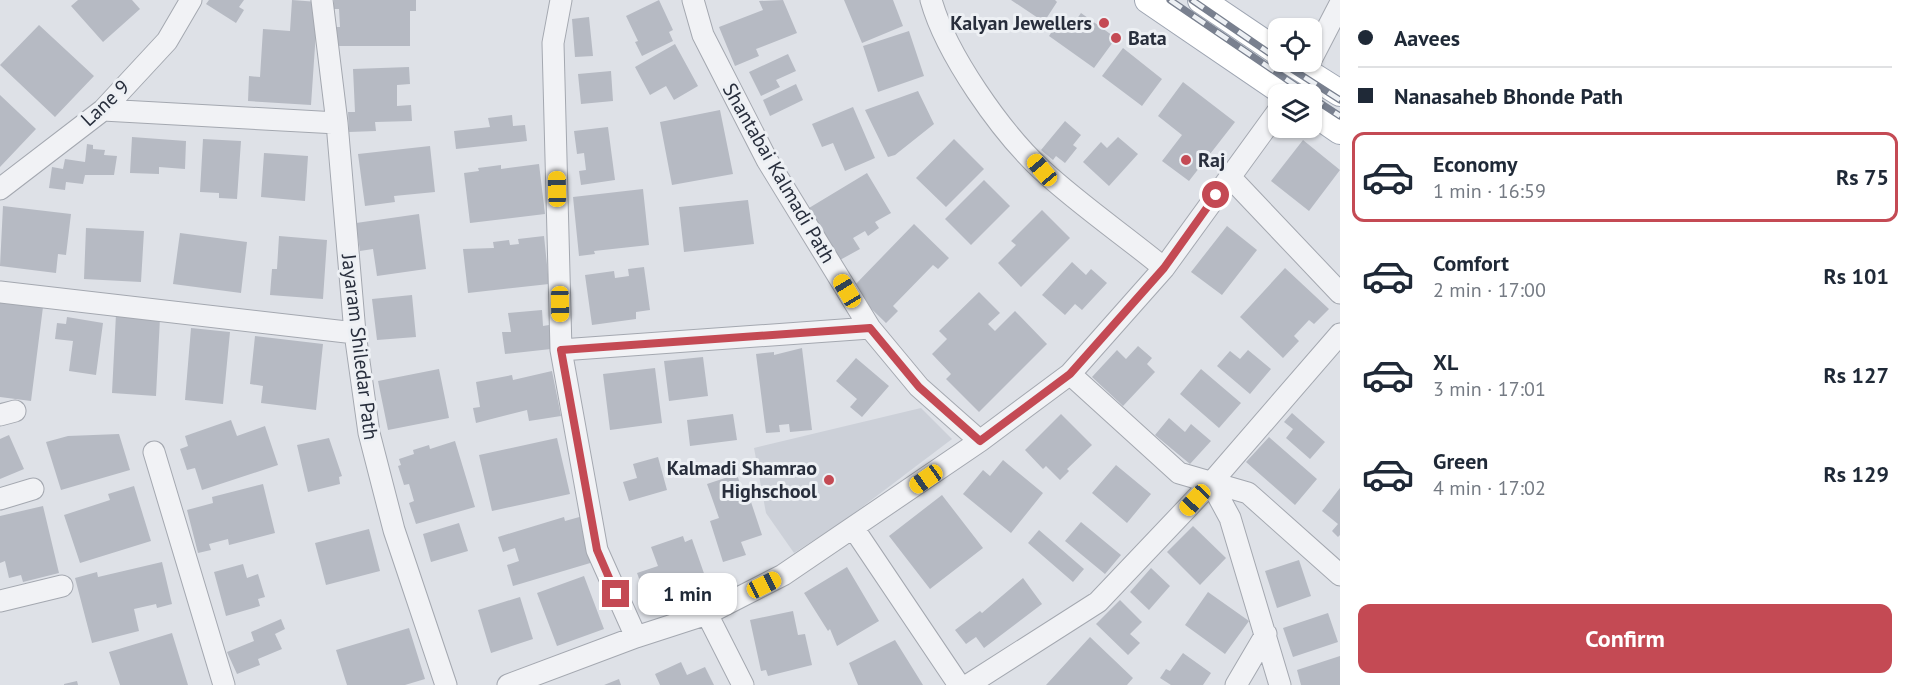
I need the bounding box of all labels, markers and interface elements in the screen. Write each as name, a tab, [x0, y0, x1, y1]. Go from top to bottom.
place label: Kalyan Jewellers	[950, 10, 1092, 36]
marker: Kalyan Jewellers	[1097, 16, 1111, 30]
map controls	[1268, 18, 1322, 138]
button: locate	[1268, 18, 1322, 72]
text: Aavees	[1394, 24, 1460, 52]
place label: Bata	[1128, 25, 1167, 51]
marker: Bata	[1109, 31, 1123, 45]
street label: Lane 9	[75, 74, 135, 132]
street label: Shantabai Kalmadi Path	[717, 78, 841, 268]
text: Nanasaheb Bhonde Path	[1394, 82, 1623, 110]
button: layers	[1268, 84, 1322, 138]
place label: Raj	[1198, 147, 1225, 173]
car	[1024, 150, 1060, 190]
icon: car	[1361, 150, 1415, 204]
text: Economy	[1433, 150, 1517, 178]
marker: Raj	[1179, 153, 1193, 167]
text: Rs 75	[1836, 163, 1889, 191]
car	[548, 171, 566, 207]
text: 1 min · 16:59	[1433, 178, 1546, 204]
route start	[1202, 181, 1229, 208]
icon: car	[1361, 249, 1415, 303]
text: Comfort	[1433, 249, 1509, 277]
street label: Jayaram Shiledar Path	[336, 252, 384, 441]
text: Rs 101	[1823, 262, 1889, 290]
car	[830, 271, 864, 311]
text: 2 min · 17:00	[1433, 277, 1546, 303]
car	[551, 286, 569, 322]
icon: car	[1361, 348, 1415, 402]
text: XL	[1433, 348, 1458, 376]
text: Rs 127	[1823, 361, 1889, 389]
text: 3 min · 17:01	[1433, 376, 1546, 402]
icon: car	[1361, 447, 1415, 501]
text: Green	[1433, 447, 1488, 475]
place label: Kalmadi Shamrao Highschool	[667, 455, 817, 504]
text: Rs 129	[1823, 460, 1889, 488]
car	[906, 461, 946, 497]
marker: Kalmadi Shamrao Highschool	[822, 473, 836, 487]
text: 4 min · 17:02	[1433, 475, 1546, 501]
car	[1176, 481, 1214, 519]
car	[744, 569, 784, 601]
callout: 1 min	[637, 573, 736, 615]
route end	[602, 580, 629, 607]
text: 1 min	[663, 581, 712, 607]
button: Confirm	[1358, 604, 1892, 673]

